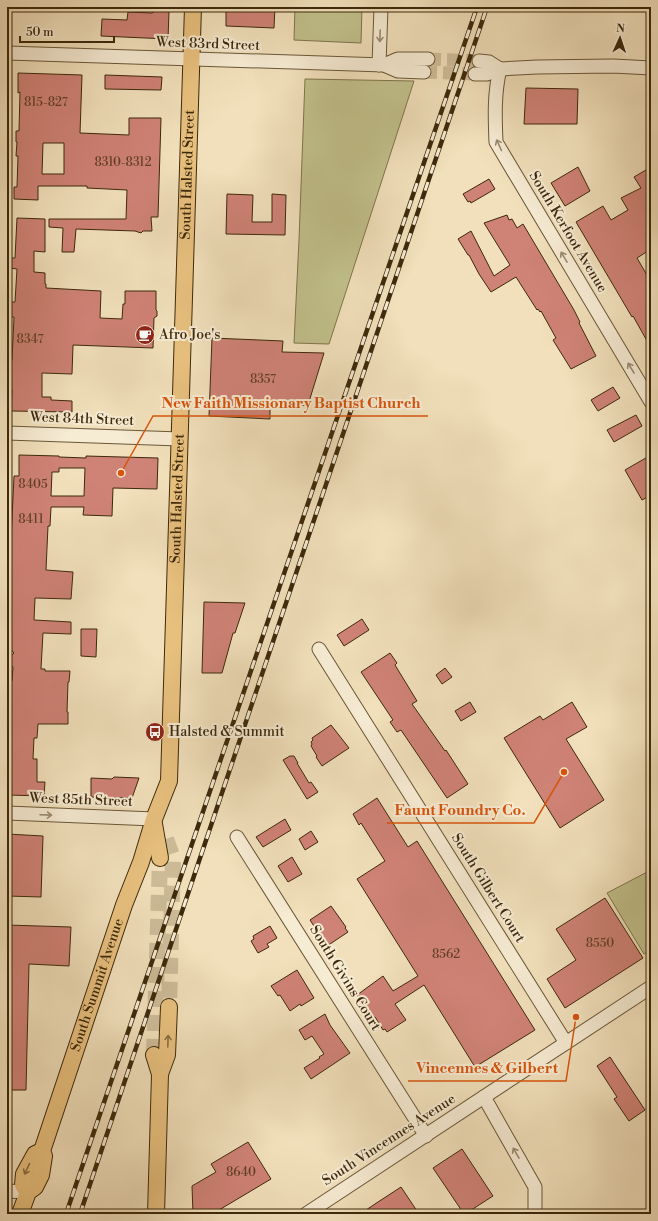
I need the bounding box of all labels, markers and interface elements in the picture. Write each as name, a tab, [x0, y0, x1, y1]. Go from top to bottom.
scale bar	[20, 18, 114, 44]
north arrow	[600, 18, 640, 58]
text: N	[616, 22, 625, 36]
text: 50 m	[26, 25, 54, 40]
one-way arrow	[376, 29, 384, 42]
street label: West 83rd Street	[155, 33, 260, 55]
house number: 815-827	[24, 95, 68, 110]
street label: South Halsted Street	[177, 109, 199, 240]
one-way arrow	[494, 139, 502, 151]
house number: 8310-8312	[94, 155, 152, 170]
street label: South Kerfoot Avenue	[525, 168, 611, 296]
one-way arrow	[560, 251, 568, 263]
cafe icon: Afro Joe's	[134, 324, 156, 346]
place label: Afro Joe's	[158, 326, 221, 344]
house number: 8347	[17, 332, 43, 347]
one-way arrow	[627, 363, 635, 374]
house number: 8357	[250, 372, 276, 387]
callout: New Faith Missionary Baptist Church	[153, 389, 428, 416]
text: New Faith Missionary Baptist Church	[161, 394, 421, 413]
street label: West 84th Street	[28, 408, 135, 430]
street label: South Halsted Street	[167, 433, 189, 564]
house number: 8405	[18, 477, 48, 492]
house number: 8411	[18, 512, 45, 527]
bus stop icon: Halsted & Summit	[144, 721, 166, 743]
place label: Halsted & Summit	[169, 723, 285, 741]
street label: West 85th Street	[28, 789, 133, 811]
callout: Faunt Foundry Co.	[387, 796, 534, 823]
text: Faunt Foundry Co.	[394, 801, 526, 820]
one-way arrow	[39, 811, 52, 819]
street label: South Gilbert Court	[447, 830, 529, 946]
street label: South Summit Avenue	[67, 916, 128, 1054]
street label: South Givins Court	[305, 922, 385, 1034]
house number: 8550	[586, 936, 614, 951]
house number: 8562	[432, 947, 460, 962]
one-way arrow	[164, 1035, 171, 1048]
callout: Vincennes & Gilbert	[408, 1054, 566, 1081]
text: Vincennes & Gilbert	[415, 1059, 559, 1078]
street label: South Vincennes Avenue	[319, 1090, 459, 1190]
one-way arrow	[512, 1147, 520, 1159]
one-way arrow	[23, 1163, 30, 1175]
house number: 8640	[226, 1165, 256, 1180]

